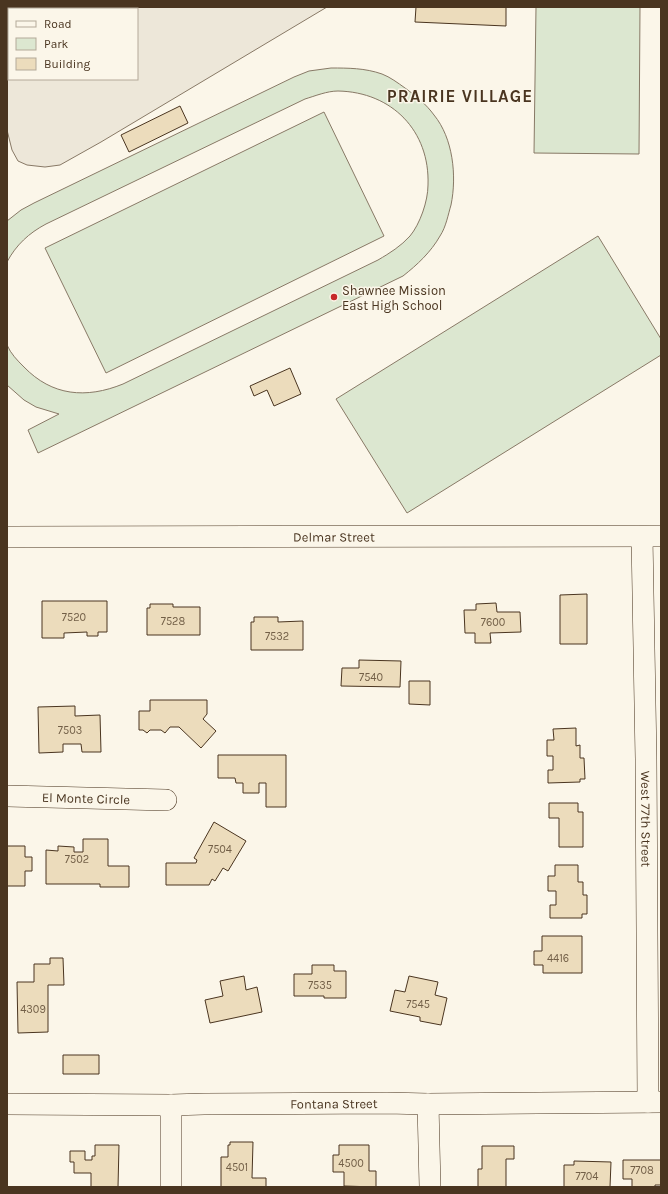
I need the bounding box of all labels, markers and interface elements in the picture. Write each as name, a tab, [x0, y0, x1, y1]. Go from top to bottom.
legend	[8, 8, 138, 80]
text: Road	[44, 17, 72, 31]
text: Park	[44, 37, 69, 51]
text: Building	[44, 57, 91, 71]
district label: PRAIRIE VILLAGE	[387, 86, 533, 106]
place label: Shawnee Mission East High School	[342, 283, 446, 313]
marker: Shawnee Mission East High School	[329, 292, 339, 302]
street label: Delmar Street	[293, 529, 375, 544]
house number: 7520	[62, 611, 86, 624]
house number: 7528	[161, 615, 185, 628]
house number: 7600	[481, 616, 505, 629]
house number: 7532	[265, 630, 289, 643]
house number: 7540	[359, 671, 383, 684]
house number: 7503	[58, 724, 82, 737]
street label: West 77th Street	[639, 771, 654, 867]
street label: El Monte Circle	[42, 789, 131, 807]
house number: 7504	[208, 843, 232, 856]
house number: 7502	[65, 853, 89, 866]
house number: 4416	[547, 952, 569, 965]
house number: 7535	[308, 979, 332, 992]
house number: 7545	[406, 998, 430, 1011]
house number: 4309	[20, 1003, 46, 1016]
street label: Fontana Street	[290, 1096, 378, 1111]
house number: 4500	[338, 1157, 364, 1170]
house number: 4501	[226, 1161, 248, 1174]
house number: 7708	[630, 1164, 654, 1177]
house number: 7704	[575, 1170, 599, 1183]

